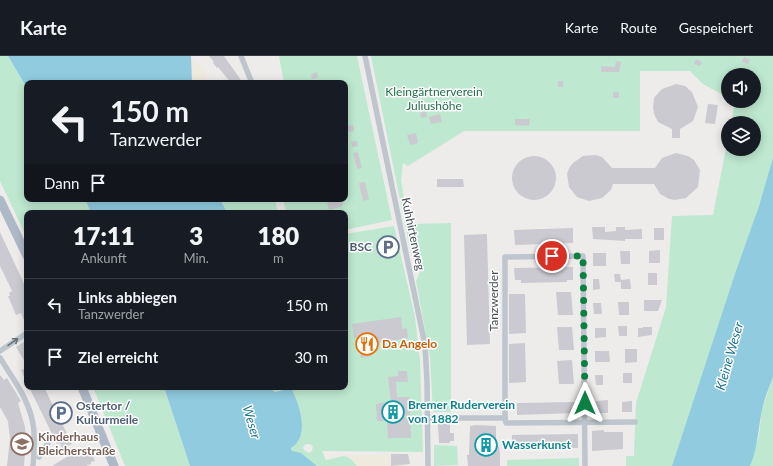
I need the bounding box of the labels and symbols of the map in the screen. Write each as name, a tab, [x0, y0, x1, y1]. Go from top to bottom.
park label: Kleingärtnerverein Juliushöhe	[385, 84, 483, 113]
street label: Kuhhirtenweg	[398, 196, 429, 272]
parking icon: BSC	[375, 234, 401, 260]
place label: BSC	[350, 239, 372, 254]
pin	[535, 239, 569, 273]
street label: Tanzwerder	[486, 270, 501, 332]
water label: Kleine Weser	[712, 320, 746, 392]
restaurant icon: Da Angelo	[354, 331, 380, 357]
place label: Da Angelo	[382, 336, 437, 351]
one-way arrow	[8, 338, 19, 346]
position arrow	[564, 382, 606, 424]
place label: Bremer Ruderverein von 1882	[408, 397, 515, 426]
place label: Ostertor / Kulturmeile	[76, 398, 139, 427]
building icon: Bremer Ruderverein von 1882	[380, 399, 406, 425]
parking icon: Ostertor / Kulturmeile	[48, 400, 74, 426]
water label: Weser	[240, 404, 265, 441]
place label: Kinderhaus Bleicherstraße	[38, 429, 116, 458]
school or university icon: Kinderhaus Bleicherstraße	[9, 431, 35, 457]
building icon: Wasserkunst	[473, 432, 499, 458]
place label: Wasserkunst	[502, 437, 572, 452]

